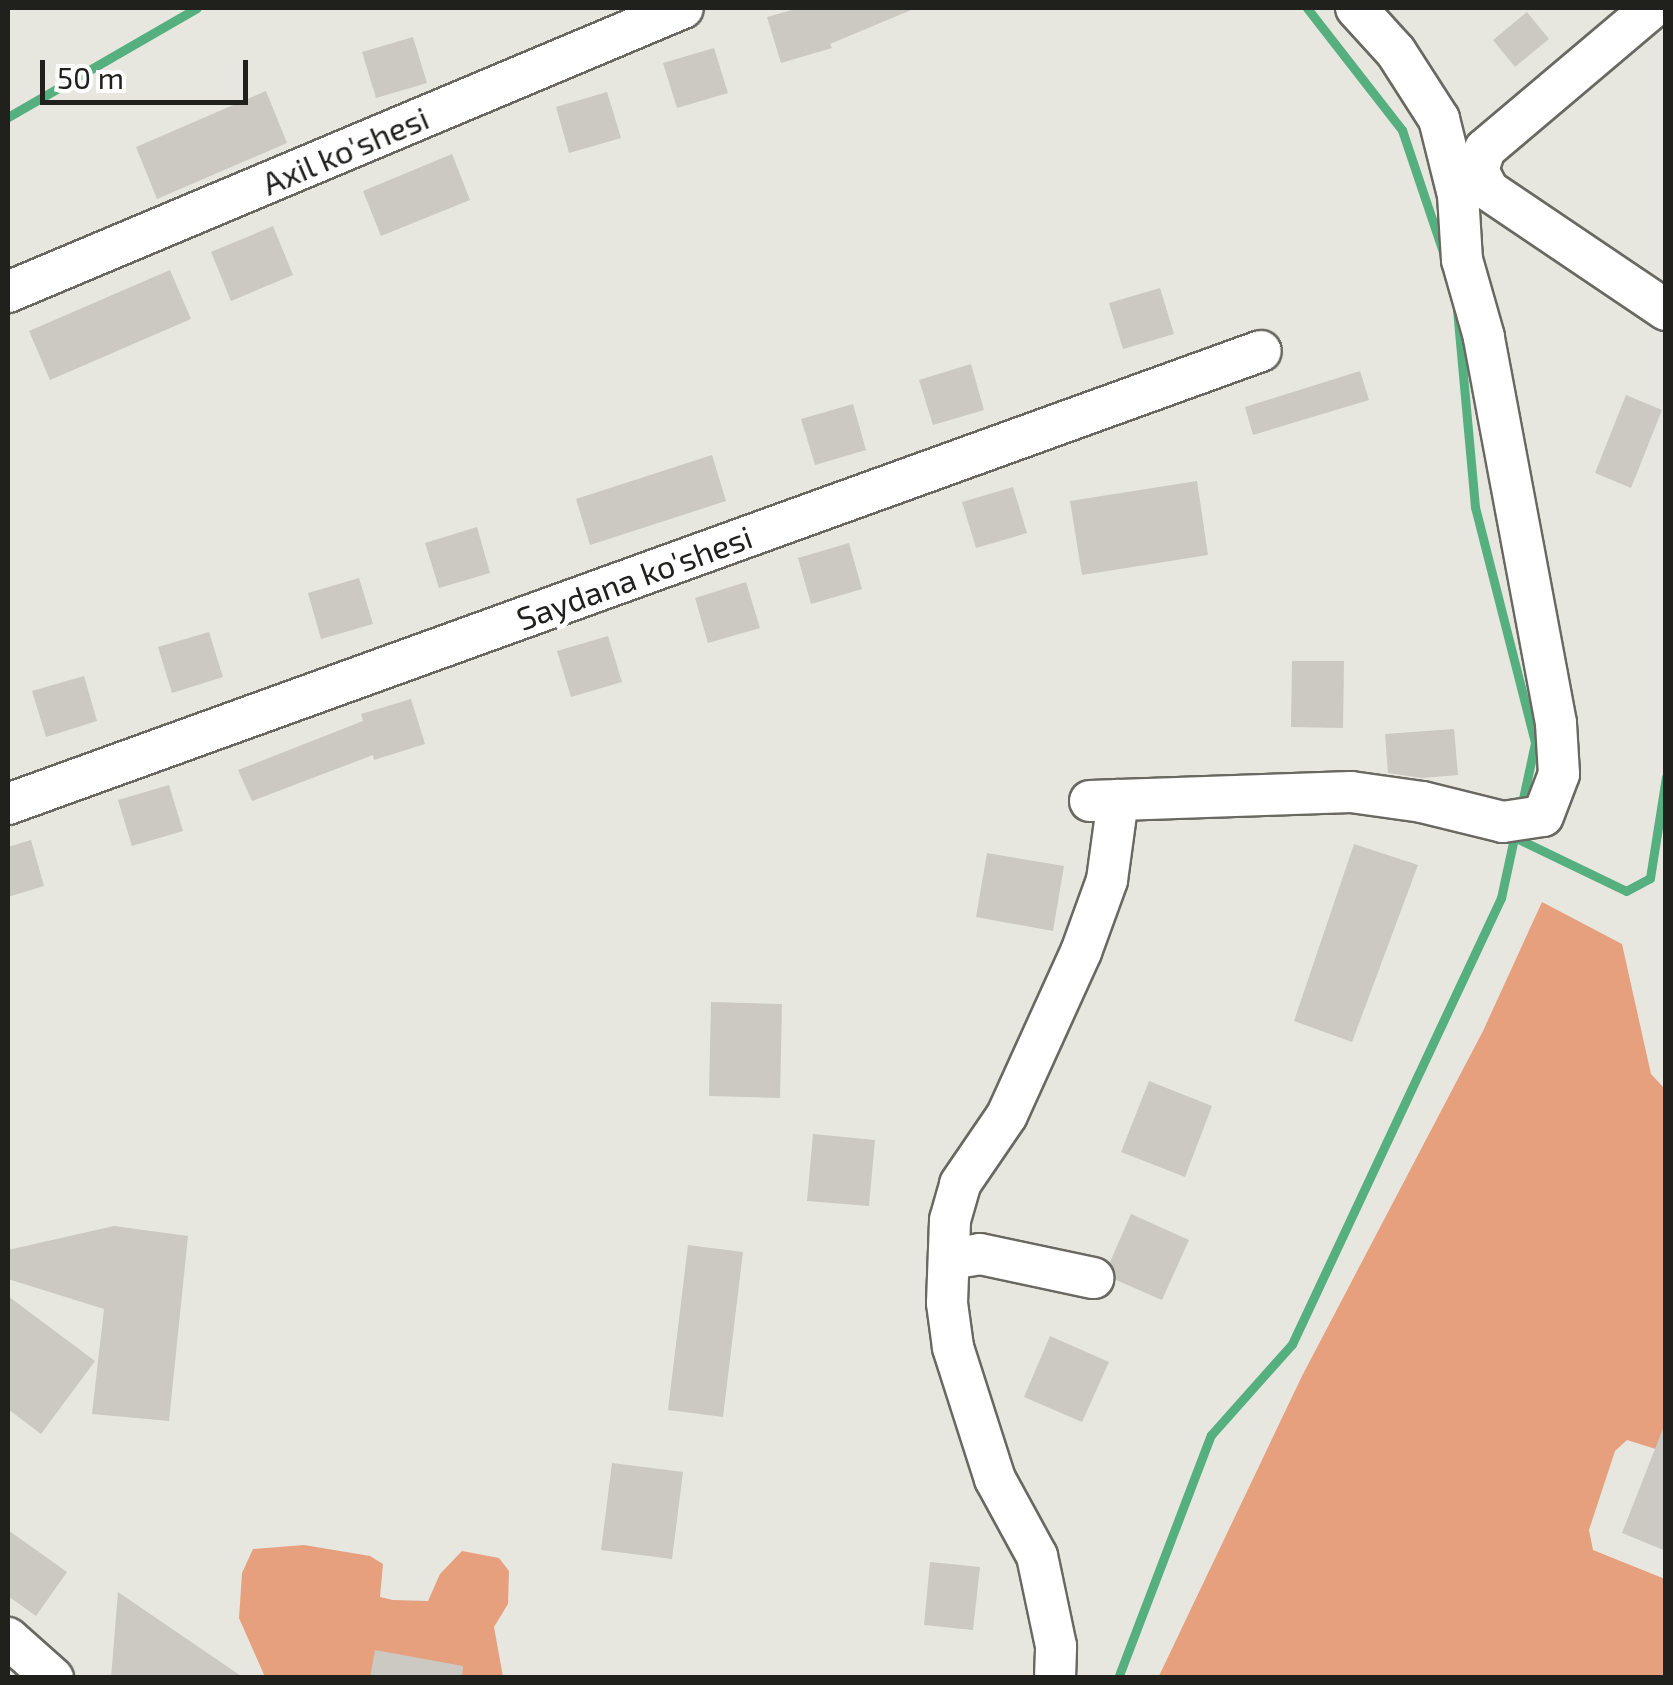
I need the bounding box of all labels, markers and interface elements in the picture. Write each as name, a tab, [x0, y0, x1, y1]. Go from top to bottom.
scale bar	[45, 40, 252, 102]
text: 50 m	[57, 59, 124, 95]
street label: Axil ko'shesi	[256, 98, 434, 202]
street label: Saydana ko'shesi	[511, 517, 757, 637]

